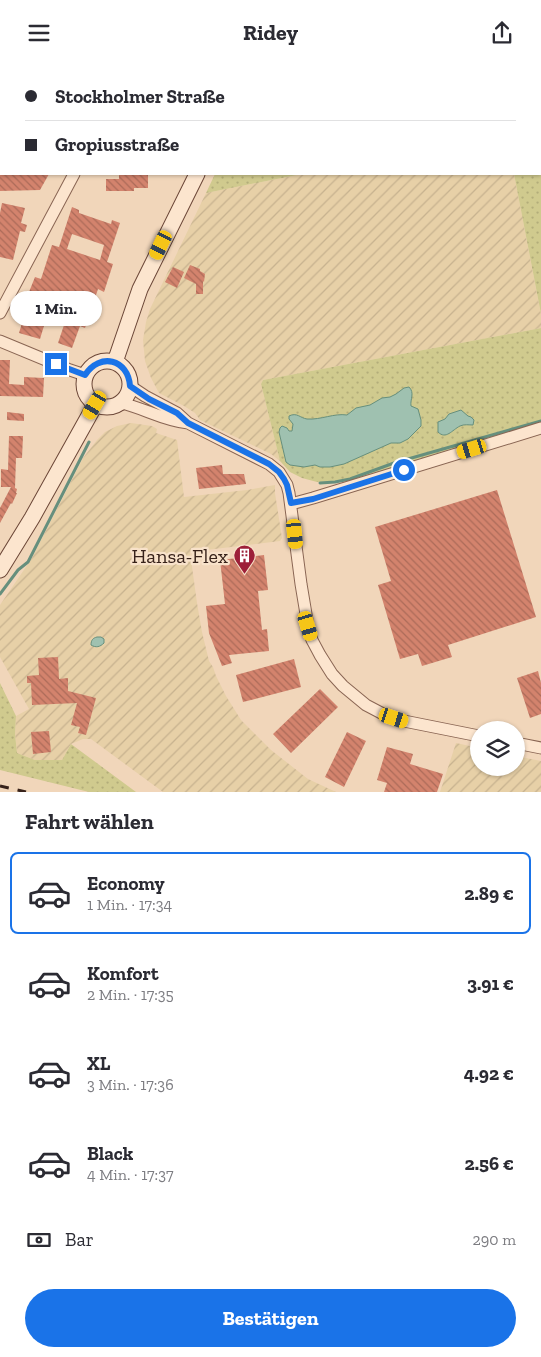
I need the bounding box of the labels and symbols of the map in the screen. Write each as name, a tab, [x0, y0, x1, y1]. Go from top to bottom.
car	[147, 228, 174, 262]
callout: 1 Min.	[10, 291, 102, 327]
route end	[45, 353, 67, 375]
car	[80, 388, 109, 422]
car	[455, 437, 488, 461]
route start	[393, 459, 415, 481]
car	[285, 518, 304, 550]
place label: Hansa-Flex	[131, 544, 228, 568]
building icon: Hansa-Flex	[232, 544, 256, 575]
car	[296, 609, 319, 643]
car	[377, 706, 410, 730]

